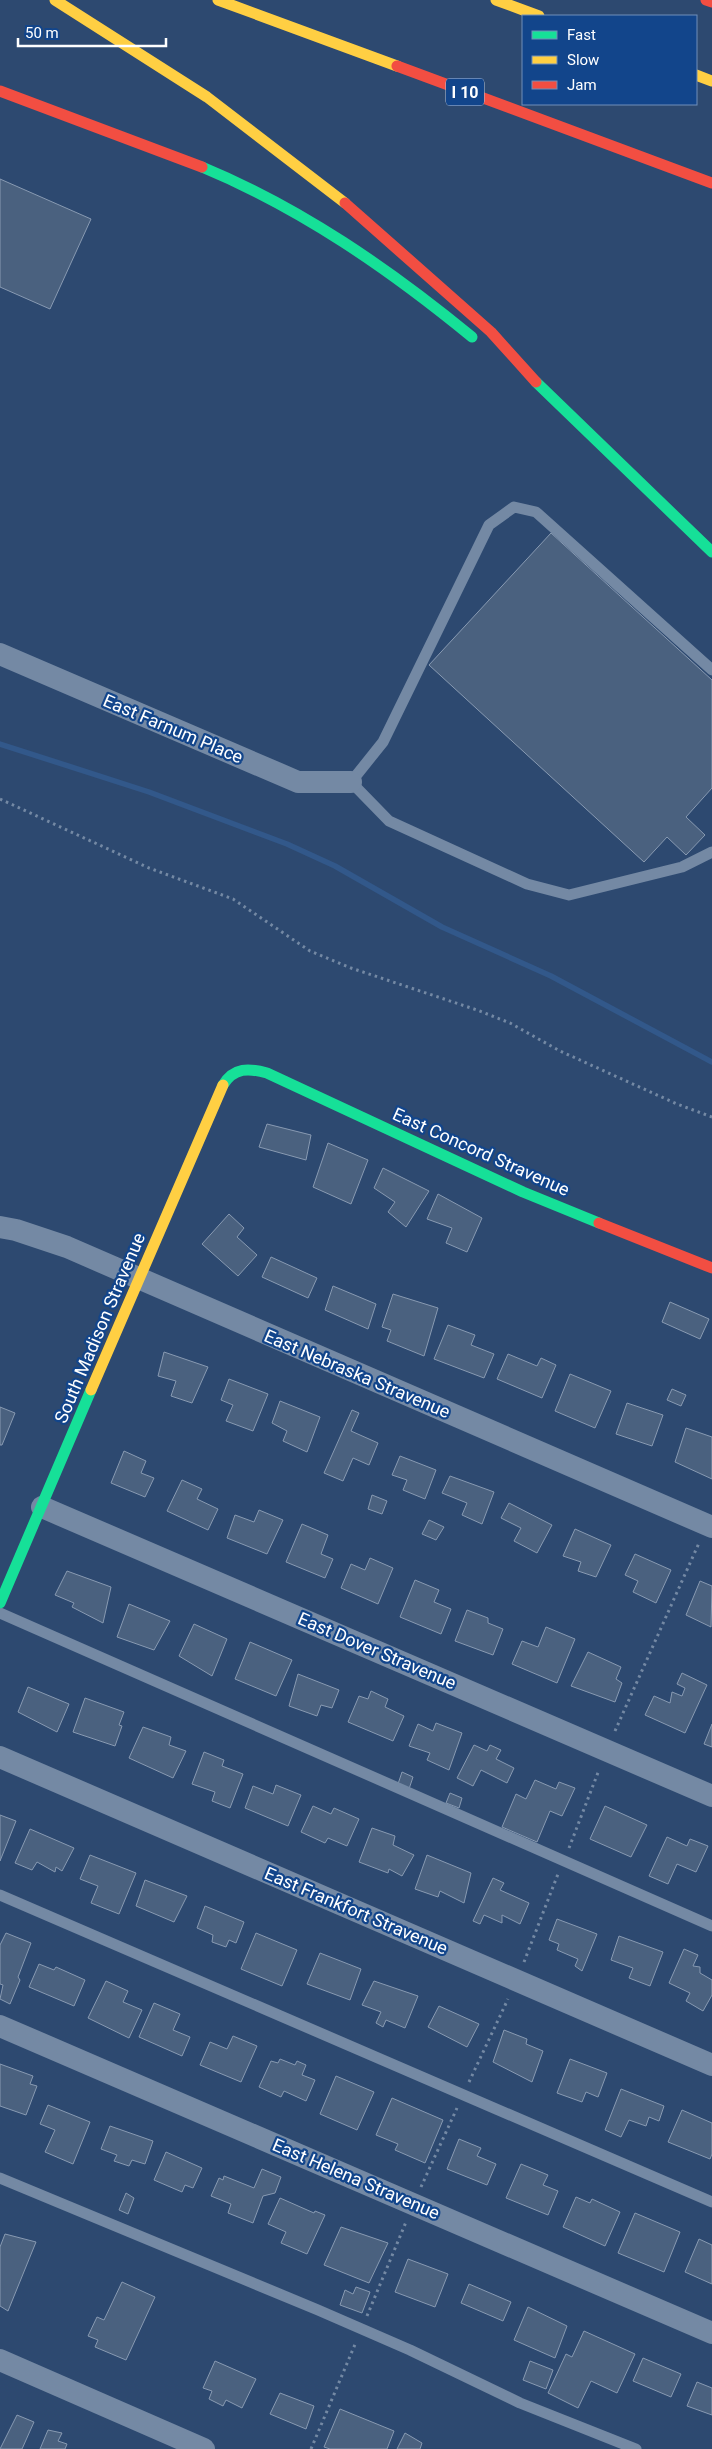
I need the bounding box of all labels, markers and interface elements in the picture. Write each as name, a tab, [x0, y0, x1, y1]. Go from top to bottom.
scale bar	[18, 15, 165, 47]
legend	[522, 15, 697, 105]
text: 50 m	[25, 24, 59, 42]
text: Fast	[567, 26, 596, 44]
text: Slow	[567, 51, 599, 69]
text: Jam	[567, 76, 597, 94]
road number: I 10	[446, 78, 484, 105]
street label: East Farnum Place	[100, 690, 246, 767]
street label: East Concord Stravenue	[390, 1103, 573, 1200]
street label: South Madison Stravenue	[50, 1229, 149, 1426]
street label: East Nebraska Stravenue	[261, 1325, 453, 1422]
street label: East Dover Stravenue	[295, 1608, 459, 1693]
street label: East Frankfort Stravenue	[261, 1862, 451, 1959]
street label: East Helena Stravenue	[269, 2134, 443, 2223]

